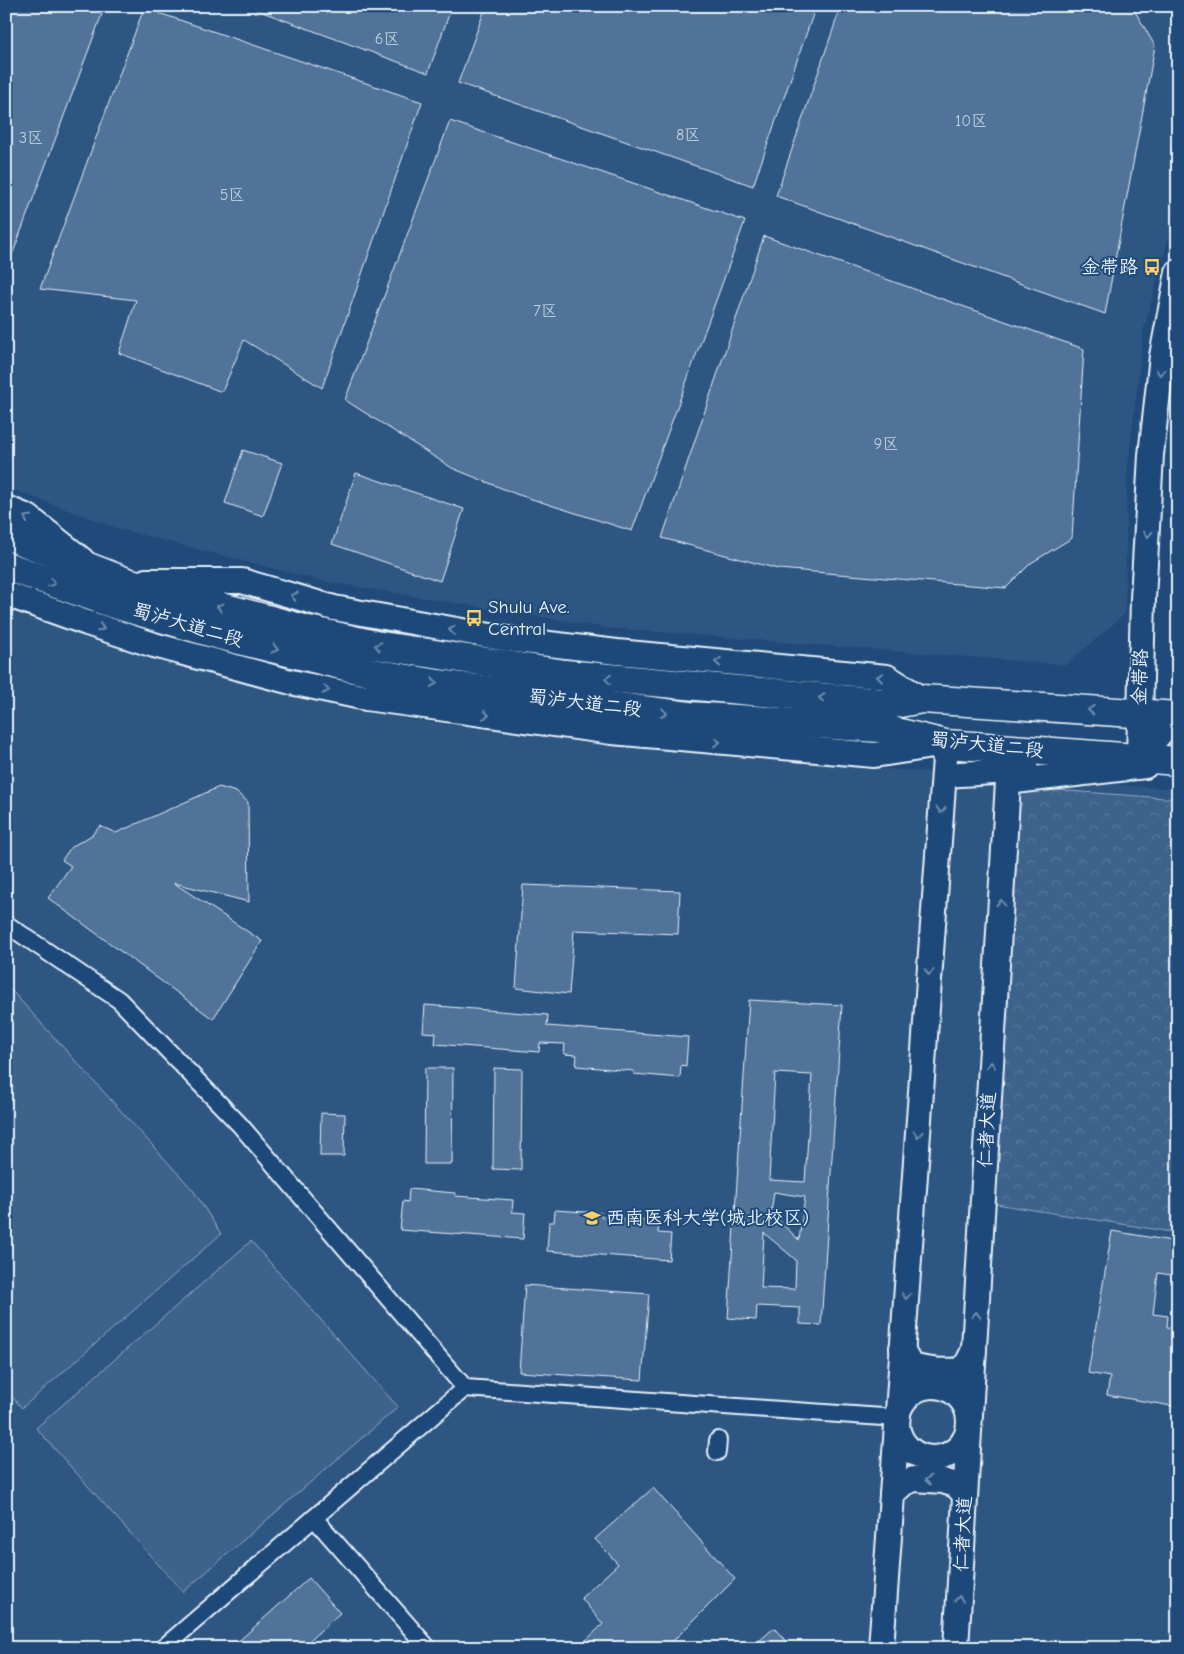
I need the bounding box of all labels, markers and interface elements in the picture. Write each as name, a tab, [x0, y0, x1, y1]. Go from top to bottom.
house number: 6区	[375, 30, 399, 48]
house number: 10区	[955, 112, 987, 130]
house number: 8区	[676, 126, 700, 144]
house number: 3区	[19, 129, 43, 147]
house number: 5区	[220, 186, 244, 204]
place label: 金带路	[1081, 256, 1138, 278]
bus stop icon: 金带路	[1142, 257, 1162, 277]
house number: 7区	[533, 302, 557, 320]
one-way arrow	[1155, 368, 1166, 376]
house number: 9区	[874, 435, 898, 453]
one-way arrow	[23, 514, 32, 524]
one-way arrow	[1142, 530, 1153, 538]
one-way arrow	[47, 577, 56, 587]
one-way arrow	[290, 591, 298, 601]
place label: Shulu Ave. Central	[488, 596, 570, 640]
street label: 蜀泸大道二段	[130, 599, 246, 651]
one-way arrow	[215, 602, 224, 613]
bus stop icon: Shulu Ave. Central	[464, 608, 484, 628]
one-way arrow	[97, 622, 105, 632]
one-way arrow	[448, 625, 457, 635]
one-way arrow	[373, 641, 382, 651]
one-way arrow	[270, 643, 279, 654]
street label: 金带路	[1128, 648, 1152, 706]
one-way arrow	[714, 656, 722, 667]
one-way arrow	[875, 672, 883, 683]
one-way arrow	[604, 674, 612, 685]
one-way arrow	[429, 678, 438, 688]
one-way arrow	[321, 684, 330, 694]
street label: 蜀泸大道二段	[527, 685, 643, 721]
one-way arrow	[818, 693, 826, 704]
one-way arrow	[1086, 704, 1094, 715]
one-way arrow	[660, 707, 668, 718]
one-way arrow	[482, 709, 490, 720]
street label: 蜀泸大道二段	[929, 728, 1045, 762]
one-way arrow	[713, 736, 721, 747]
one-way arrow	[936, 806, 947, 814]
one-way arrow	[995, 899, 1006, 907]
one-way arrow	[924, 968, 935, 976]
one-way arrow	[985, 1061, 996, 1069]
street label: 仁者大道	[974, 1091, 1000, 1169]
one-way arrow	[912, 1130, 923, 1138]
place label: 西南医科大学(城北校区)	[606, 1207, 809, 1229]
school or university icon: 西南医科大学(城北校区)	[582, 1208, 602, 1228]
one-way arrow	[901, 1292, 912, 1300]
one-way arrow	[970, 1310, 981, 1318]
one-way arrow	[924, 1475, 932, 1486]
street label: 仁者大道	[950, 1495, 976, 1573]
one-way arrow	[953, 1595, 964, 1603]

